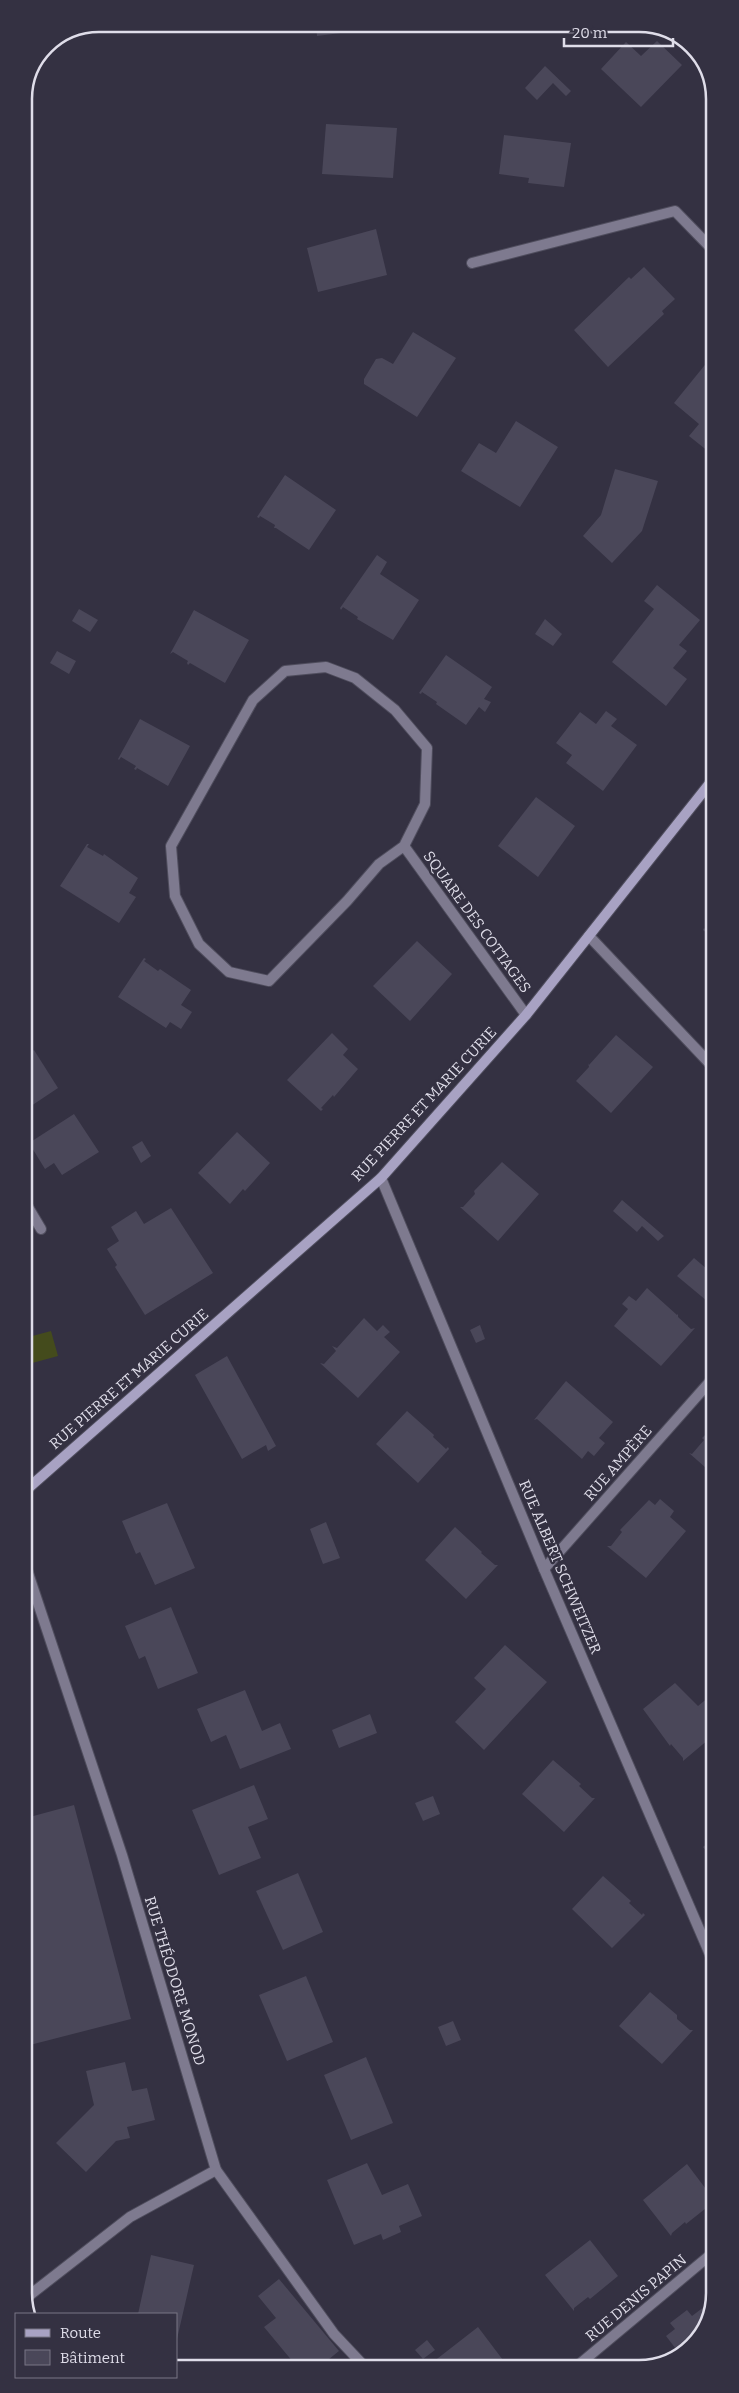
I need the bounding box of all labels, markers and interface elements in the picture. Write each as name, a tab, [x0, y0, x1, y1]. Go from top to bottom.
scale bar	[564, 15, 673, 47]
text: 20 m	[572, 24, 608, 42]
street label: SQUARE DES COTTAGES	[419, 848, 535, 996]
street label: RUE PIERRE ET MARIE CURIE	[348, 1023, 500, 1185]
street label: RUE PIERRE ET MARIE CURIE	[46, 1305, 212, 1453]
street label: RUE AMPÈRE	[580, 1422, 656, 1504]
street label: RUE ALBERT SCHWEITZER	[515, 1477, 605, 1657]
street label: RUE THÉODORE MONOD	[141, 1894, 209, 2068]
street label: RUE DENIS PAPIN	[582, 2251, 690, 2345]
legend	[15, 2313, 178, 2378]
text: Route	[60, 2324, 101, 2342]
text: Bâtiment	[60, 2349, 125, 2367]

